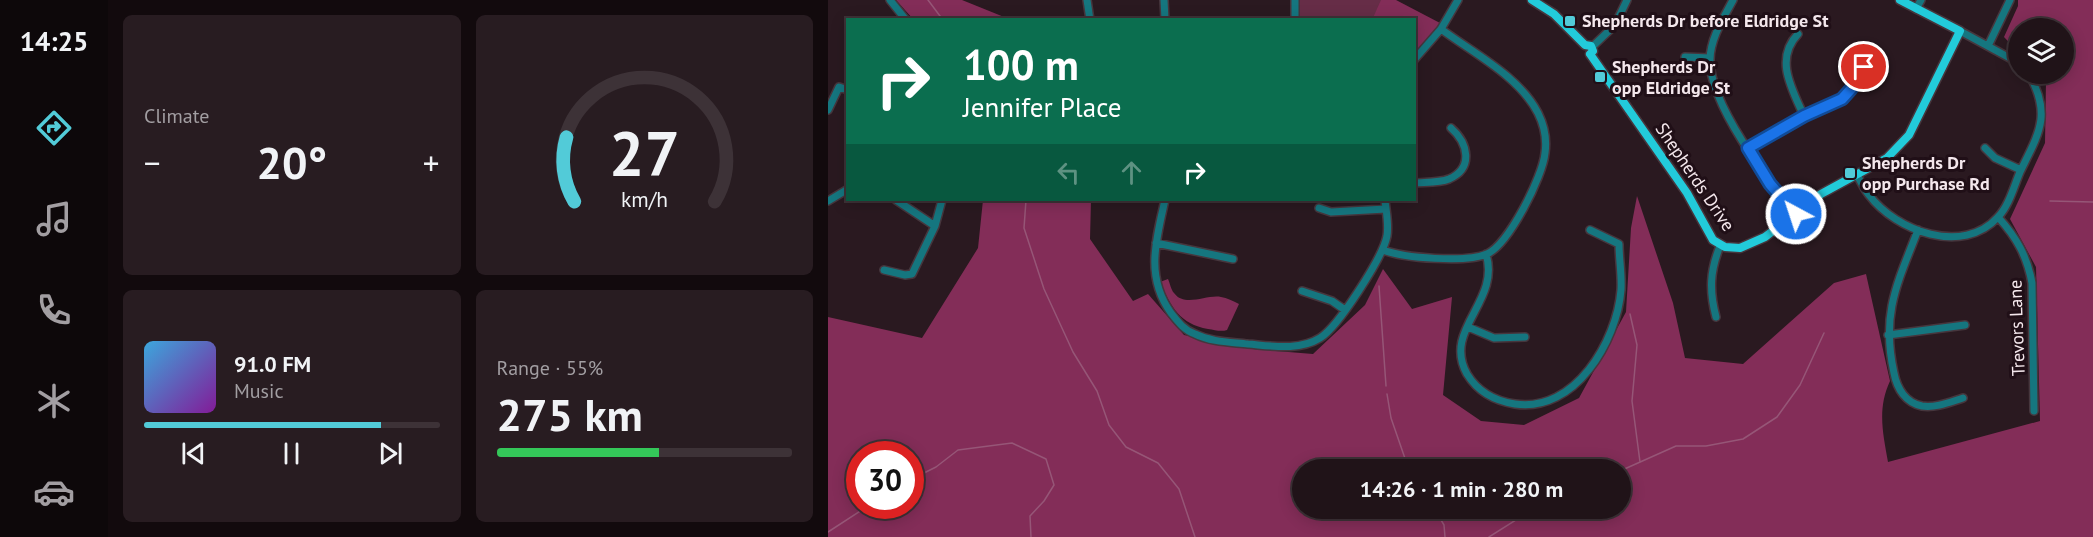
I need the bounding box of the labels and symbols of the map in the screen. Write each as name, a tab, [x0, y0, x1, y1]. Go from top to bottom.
place label: Shepherds Dr before Eldridge St	[1582, 9, 1829, 32]
marker: Shepherds Dr before Eldridge St	[1563, 14, 1577, 28]
pin	[1838, 41, 1889, 92]
place label: Shepherds Dr opp Eldridge St	[1612, 55, 1731, 99]
marker: Shepherds Dr opp Eldridge St	[1593, 70, 1607, 84]
street label: Shepherds Drive	[1651, 118, 1740, 235]
place label: Shepherds Dr opp Purchase Rd	[1862, 151, 1990, 195]
marker: Shepherds Dr opp Purchase Rd	[1843, 166, 1857, 180]
position arrow	[1764, 182, 1828, 246]
street label: Trevors Lane	[2003, 279, 2030, 377]
speed limit sign: 30	[846, 441, 924, 519]

